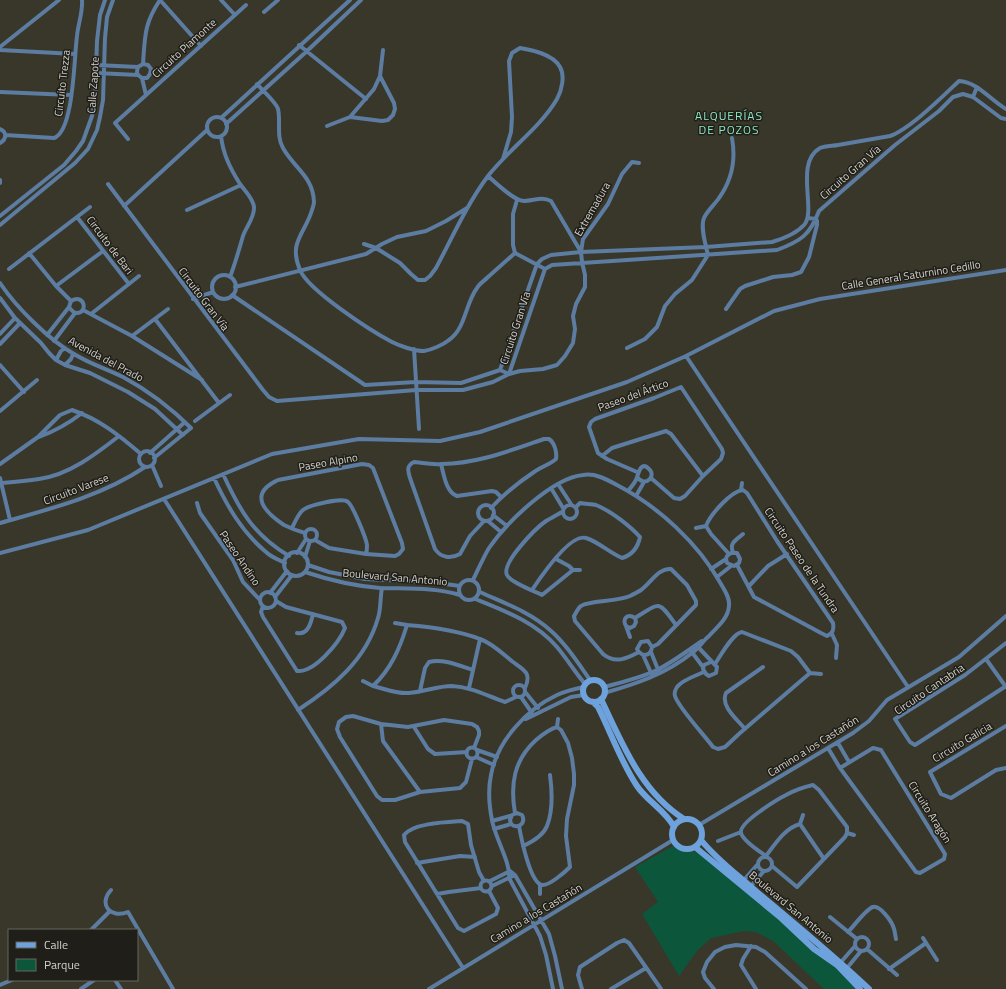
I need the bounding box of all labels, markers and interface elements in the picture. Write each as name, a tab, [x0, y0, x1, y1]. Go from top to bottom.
street label: Circuito Piamonte	[148, 14, 220, 81]
street label: Circuito Trezza	[50, 48, 74, 117]
street label: Calle Zapote	[83, 56, 103, 114]
district label: ALQUERÍAS DE POZOS	[695, 106, 763, 139]
street label: Circuito Gran Vía	[816, 141, 884, 203]
street label: Extremadura	[570, 179, 614, 239]
street label: Circuito de Bari	[83, 212, 137, 278]
street label: Calle General Saturnino Cedillo	[840, 256, 982, 294]
street label: Circuito Gran Vía	[175, 264, 234, 335]
street label: Circuito Gran Vía	[496, 289, 534, 367]
street label: Avenida del Prado	[66, 332, 147, 386]
street label: Paseo del Ártico	[595, 375, 671, 415]
street label: Paseo Alpino	[297, 449, 359, 475]
street label: Circuito Varese	[41, 469, 111, 509]
street label: Circuito Paseo de la Tundra	[761, 504, 844, 616]
street label: Paseo Andino	[216, 527, 264, 589]
street label: Boulevard San Antonio	[342, 564, 448, 590]
street label: Circuito Cantabria	[891, 659, 968, 718]
street label: Camino a los Castañón	[764, 711, 862, 781]
street label: Circuito Galicia	[929, 718, 995, 766]
street label: Circuito Aragón	[905, 778, 956, 846]
street label: Boulevard San Antonio	[746, 867, 837, 947]
street label: Camino a los Castañón	[487, 879, 585, 947]
legend	[8, 929, 138, 981]
text: Calle	[44, 935, 68, 954]
text: Parque	[44, 955, 80, 974]

